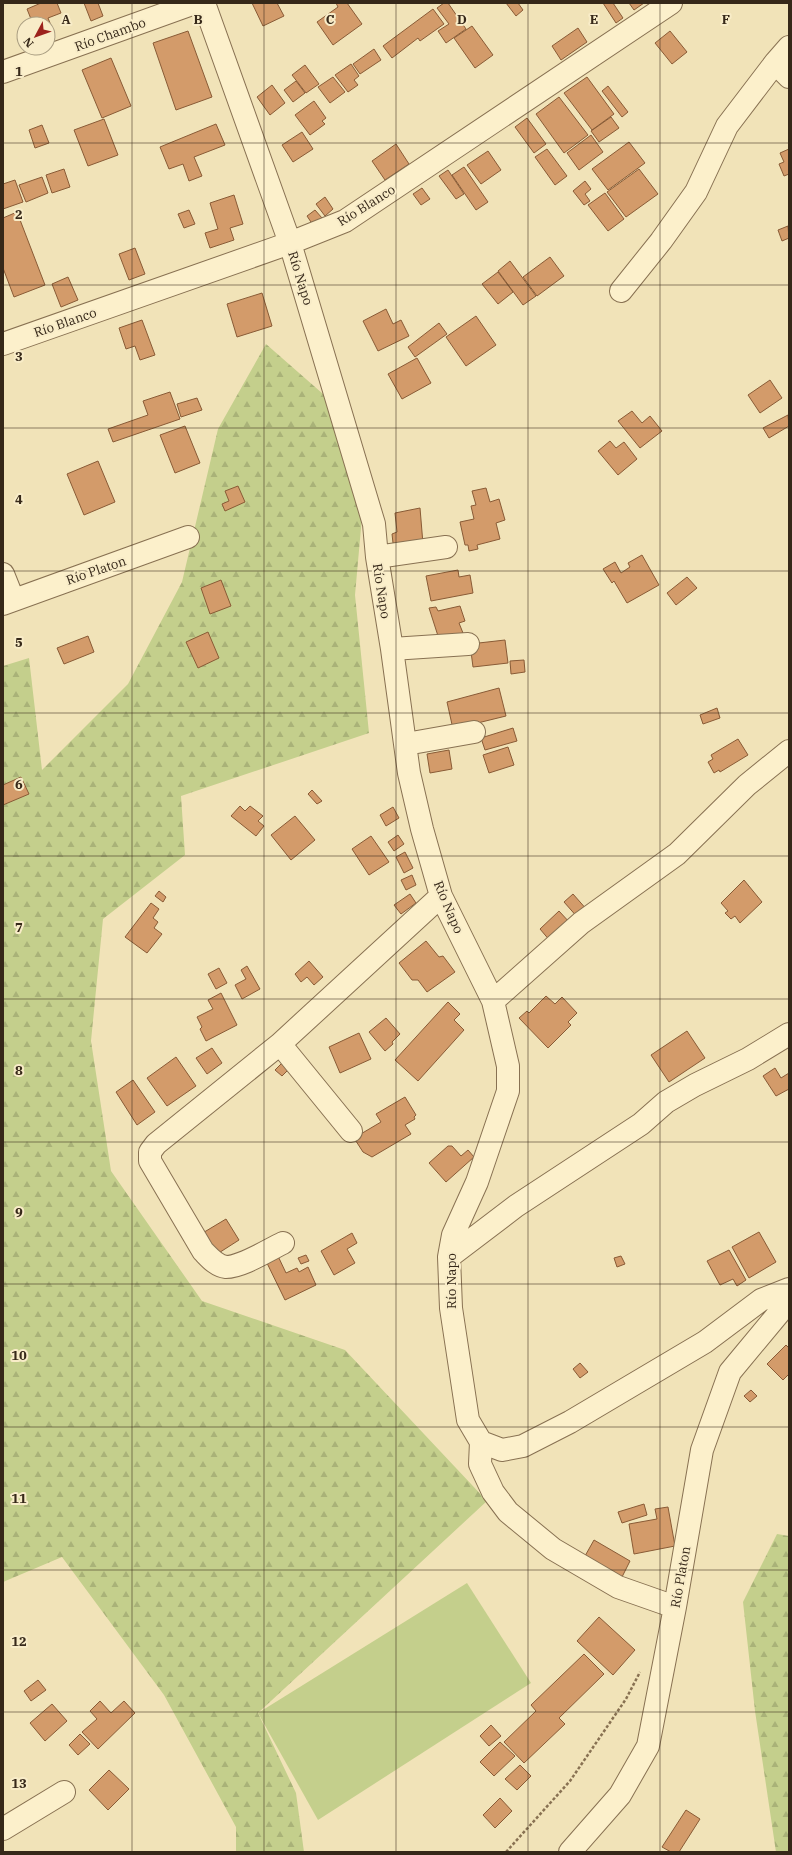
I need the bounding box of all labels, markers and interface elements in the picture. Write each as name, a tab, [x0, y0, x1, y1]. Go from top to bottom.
text: A	[61, 11, 71, 28]
text: B	[193, 11, 203, 28]
text: C	[326, 11, 335, 28]
text: D	[457, 11, 467, 28]
text: E	[590, 11, 598, 28]
text: F	[722, 11, 730, 28]
street label: Río Chambo	[72, 14, 148, 55]
north arrow	[16, 16, 56, 56]
text: N	[20, 34, 37, 50]
text: 1	[15, 63, 23, 80]
street label: Río Blanco	[334, 181, 398, 230]
text: 2	[15, 206, 23, 223]
street label: Río Napo	[284, 249, 317, 307]
street label: Río Blanco	[32, 304, 99, 341]
text: 3	[15, 348, 23, 365]
text: 4	[15, 491, 23, 508]
street label: Río Platon	[64, 552, 128, 589]
street label: Río Napo	[369, 562, 394, 620]
text: 5	[15, 634, 23, 651]
text: 6	[15, 776, 23, 793]
street label: Río Napo	[430, 878, 467, 936]
text: 7	[15, 919, 23, 936]
text: 8	[15, 1062, 23, 1079]
text: 9	[15, 1204, 23, 1221]
street label: Río Napo	[443, 1253, 460, 1309]
text: 10	[11, 1347, 27, 1364]
text: 11	[11, 1490, 27, 1507]
street label: Río Platon	[667, 1545, 694, 1609]
text: 12	[11, 1633, 27, 1650]
text: 13	[11, 1775, 27, 1792]

